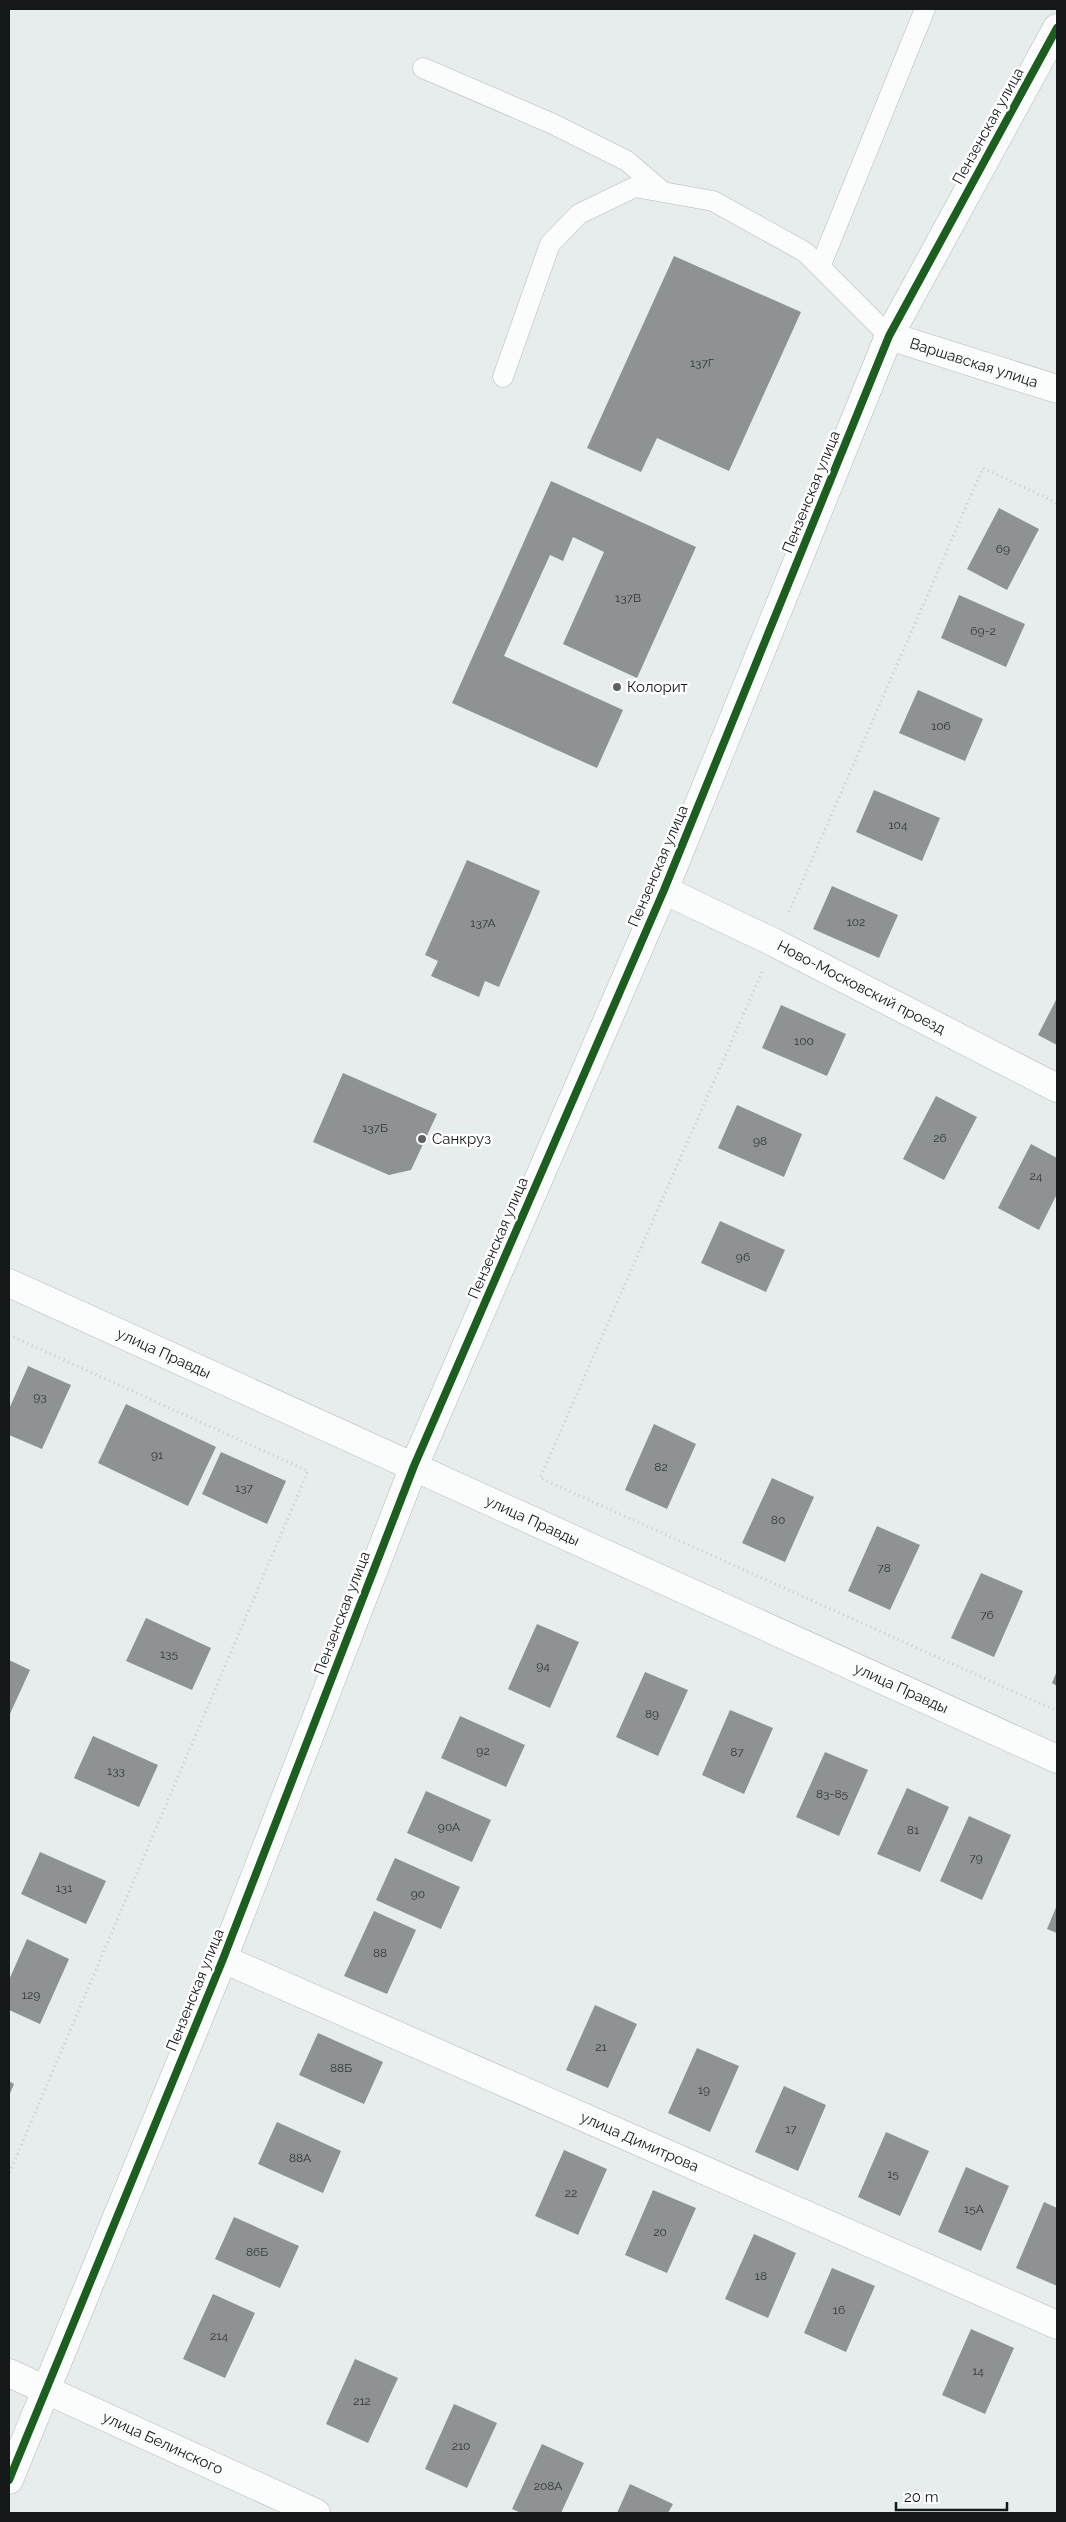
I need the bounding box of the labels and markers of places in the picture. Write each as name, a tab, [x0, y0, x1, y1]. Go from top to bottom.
place label: Колорит	[627, 678, 688, 696]
marker: Колорит	[611, 681, 623, 693]
place label: Санкруз	[432, 1130, 491, 1148]
marker: Санкруз	[416, 1133, 428, 1145]

